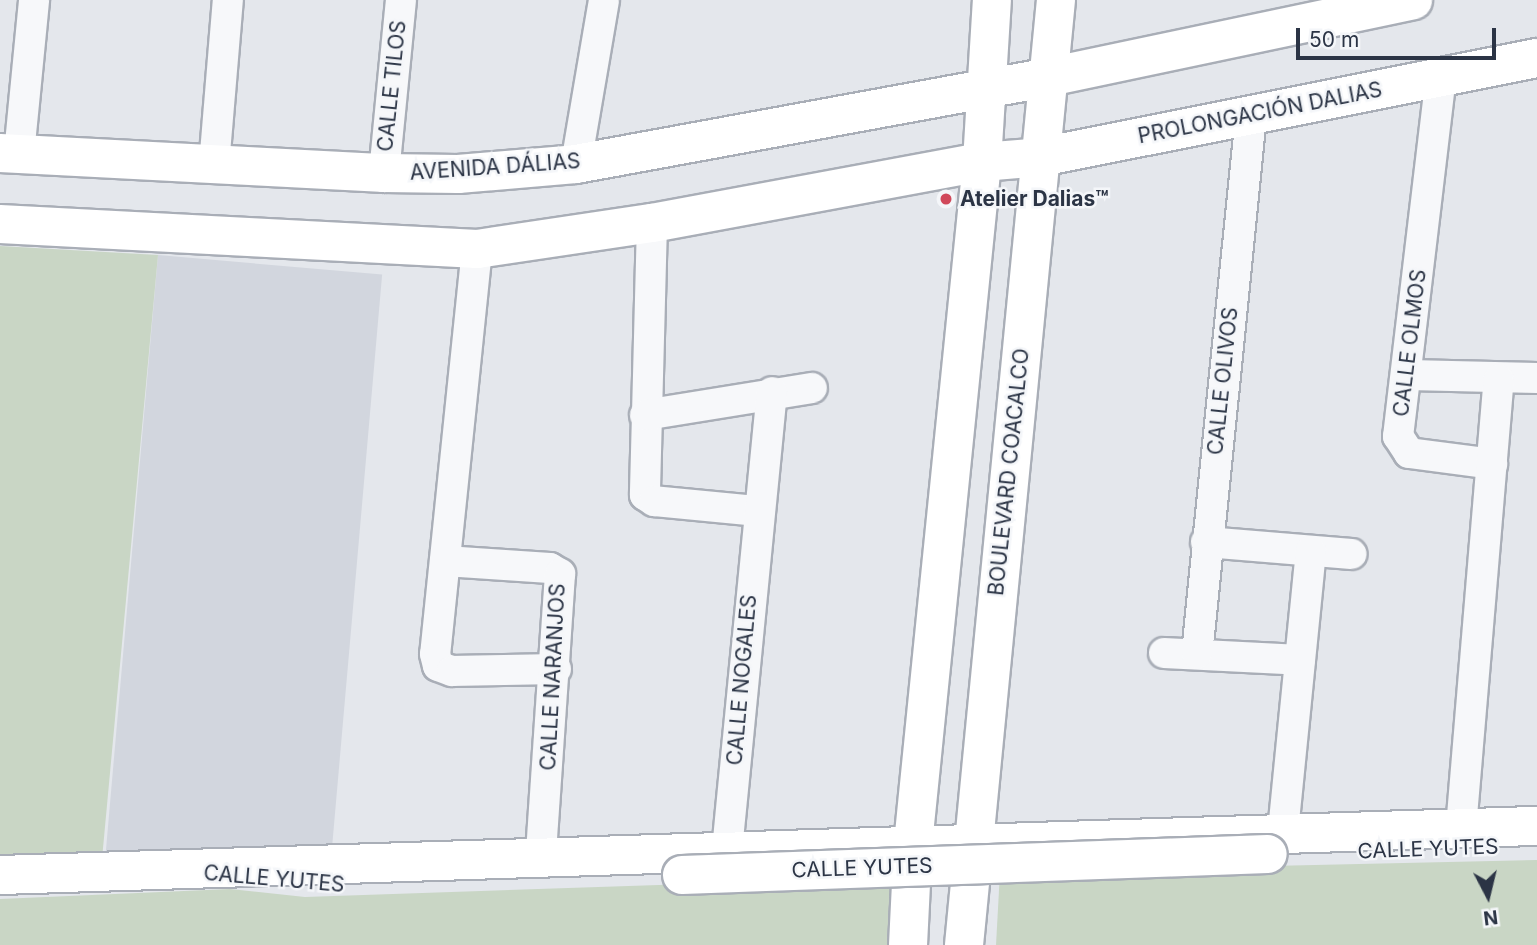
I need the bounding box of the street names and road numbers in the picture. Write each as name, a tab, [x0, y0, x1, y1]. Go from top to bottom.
street label: CALLE TILOS	[373, 19, 411, 153]
street label: PROLONGACIÓN DALIAS	[1136, 77, 1384, 149]
street label: AVENIDA DÁLIAS	[409, 148, 581, 186]
street label: CALLE OLMOS	[1388, 268, 1432, 418]
street label: CALLE OLIVOS	[1203, 306, 1243, 456]
street label: BOULEVARD COACALCO	[983, 347, 1035, 597]
street label: CALLE NARANJOS	[536, 583, 570, 771]
street label: CALLE NOGALES	[722, 594, 762, 766]
street label: CALLE YUTES	[1357, 834, 1499, 864]
street label: CALLE YUTES	[791, 853, 933, 883]
street label: CALLE YUTES	[203, 860, 345, 898]

